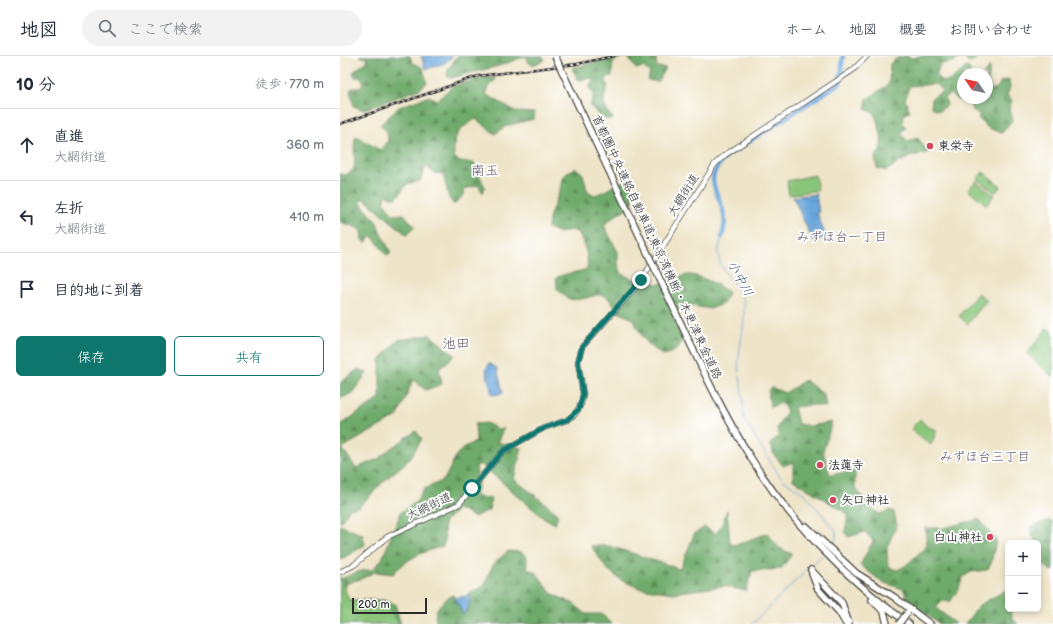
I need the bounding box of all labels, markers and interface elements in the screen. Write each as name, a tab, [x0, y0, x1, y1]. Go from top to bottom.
search box	[82, 10, 362, 46]
icon: search	[96, 17, 118, 39]
text: 地図	[20, 19, 58, 42]
text: ここで検索	[128, 20, 203, 39]
text: ホーム	[786, 21, 827, 38]
text: 地図	[849, 21, 877, 38]
text: 概要	[899, 21, 927, 38]
text: お問い合わせ	[949, 21, 1033, 38]
north arrow	[957, 68, 993, 104]
text: 10 分	[16, 75, 55, 95]
text: 徒歩 · 770 m	[255, 76, 324, 92]
street label: 首都圏中央連絡自動車道;東京湾横断・木更津東金道路	[588, 112, 725, 382]
text: 直進	[54, 127, 84, 146]
icon: ahead	[16, 134, 38, 156]
text: 360 m	[286, 137, 324, 153]
place label: 東栄寺	[938, 139, 974, 154]
marker: 東栄寺	[925, 141, 935, 151]
text: 大網街道	[54, 149, 106, 165]
district label: 南玉	[471, 162, 499, 179]
street label: 大網街道	[664, 171, 703, 220]
text: 左折	[54, 199, 84, 218]
icon: left	[16, 206, 38, 228]
text: 410 m	[289, 209, 324, 225]
text: 大網街道	[54, 221, 106, 237]
district label: みずほ台一丁目	[797, 229, 887, 245]
water label: 小中川	[724, 258, 757, 299]
route end	[632, 271, 650, 289]
icon: arrive	[16, 278, 38, 300]
text: 目的地に到着	[54, 281, 144, 300]
district label: 池田	[442, 335, 470, 352]
button: 保存	[16, 336, 166, 376]
button: 共有	[174, 336, 324, 376]
district label: みずほ台三丁目	[940, 449, 1030, 465]
place label: 法蓮寺	[828, 458, 864, 473]
marker: 法蓮寺	[815, 460, 825, 470]
route start	[463, 479, 481, 497]
street label: 大網街道	[404, 490, 454, 523]
place label: 矢口神社	[841, 493, 889, 508]
marker: 矢口神社	[828, 495, 838, 505]
place label: 白山神社	[934, 530, 982, 545]
marker: 白山神社	[985, 532, 995, 542]
map controls	[1005, 540, 1041, 612]
button: +	[1005, 540, 1041, 576]
button: −	[1005, 576, 1041, 612]
scale bar	[352, 596, 427, 615]
text: 200 m	[358, 598, 390, 611]

